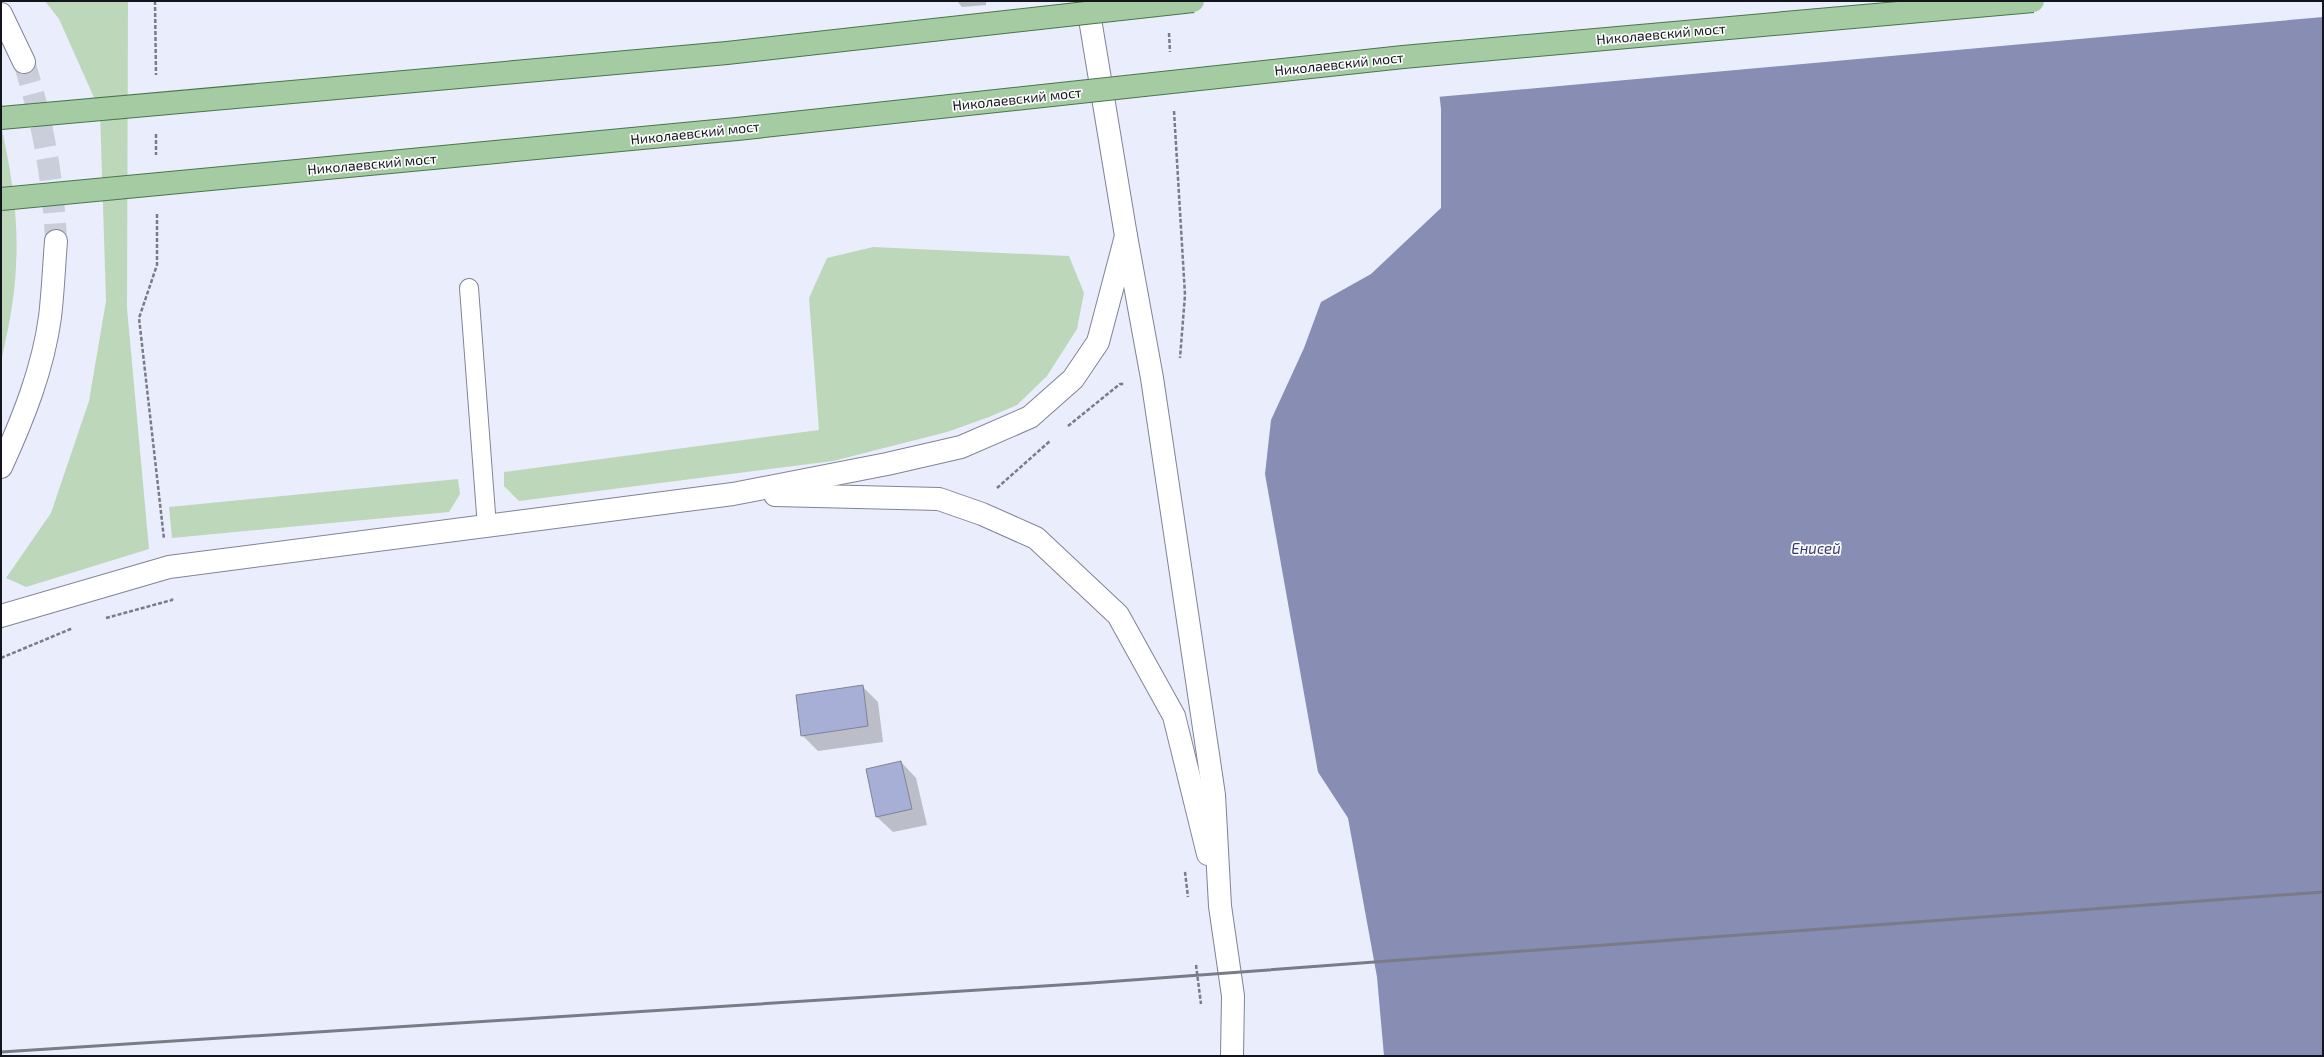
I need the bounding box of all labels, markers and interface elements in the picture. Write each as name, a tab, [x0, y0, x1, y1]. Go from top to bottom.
street label: Николаевский мост	[1596, 19, 1727, 48]
street label: Николаевский мост	[1273, 48, 1405, 79]
street label: Николаевский мост	[951, 83, 1083, 114]
street label: Николаевский мост	[629, 117, 761, 148]
street label: Николаевский мост	[307, 149, 438, 178]
water label: Енисей	[1791, 539, 1841, 557]

